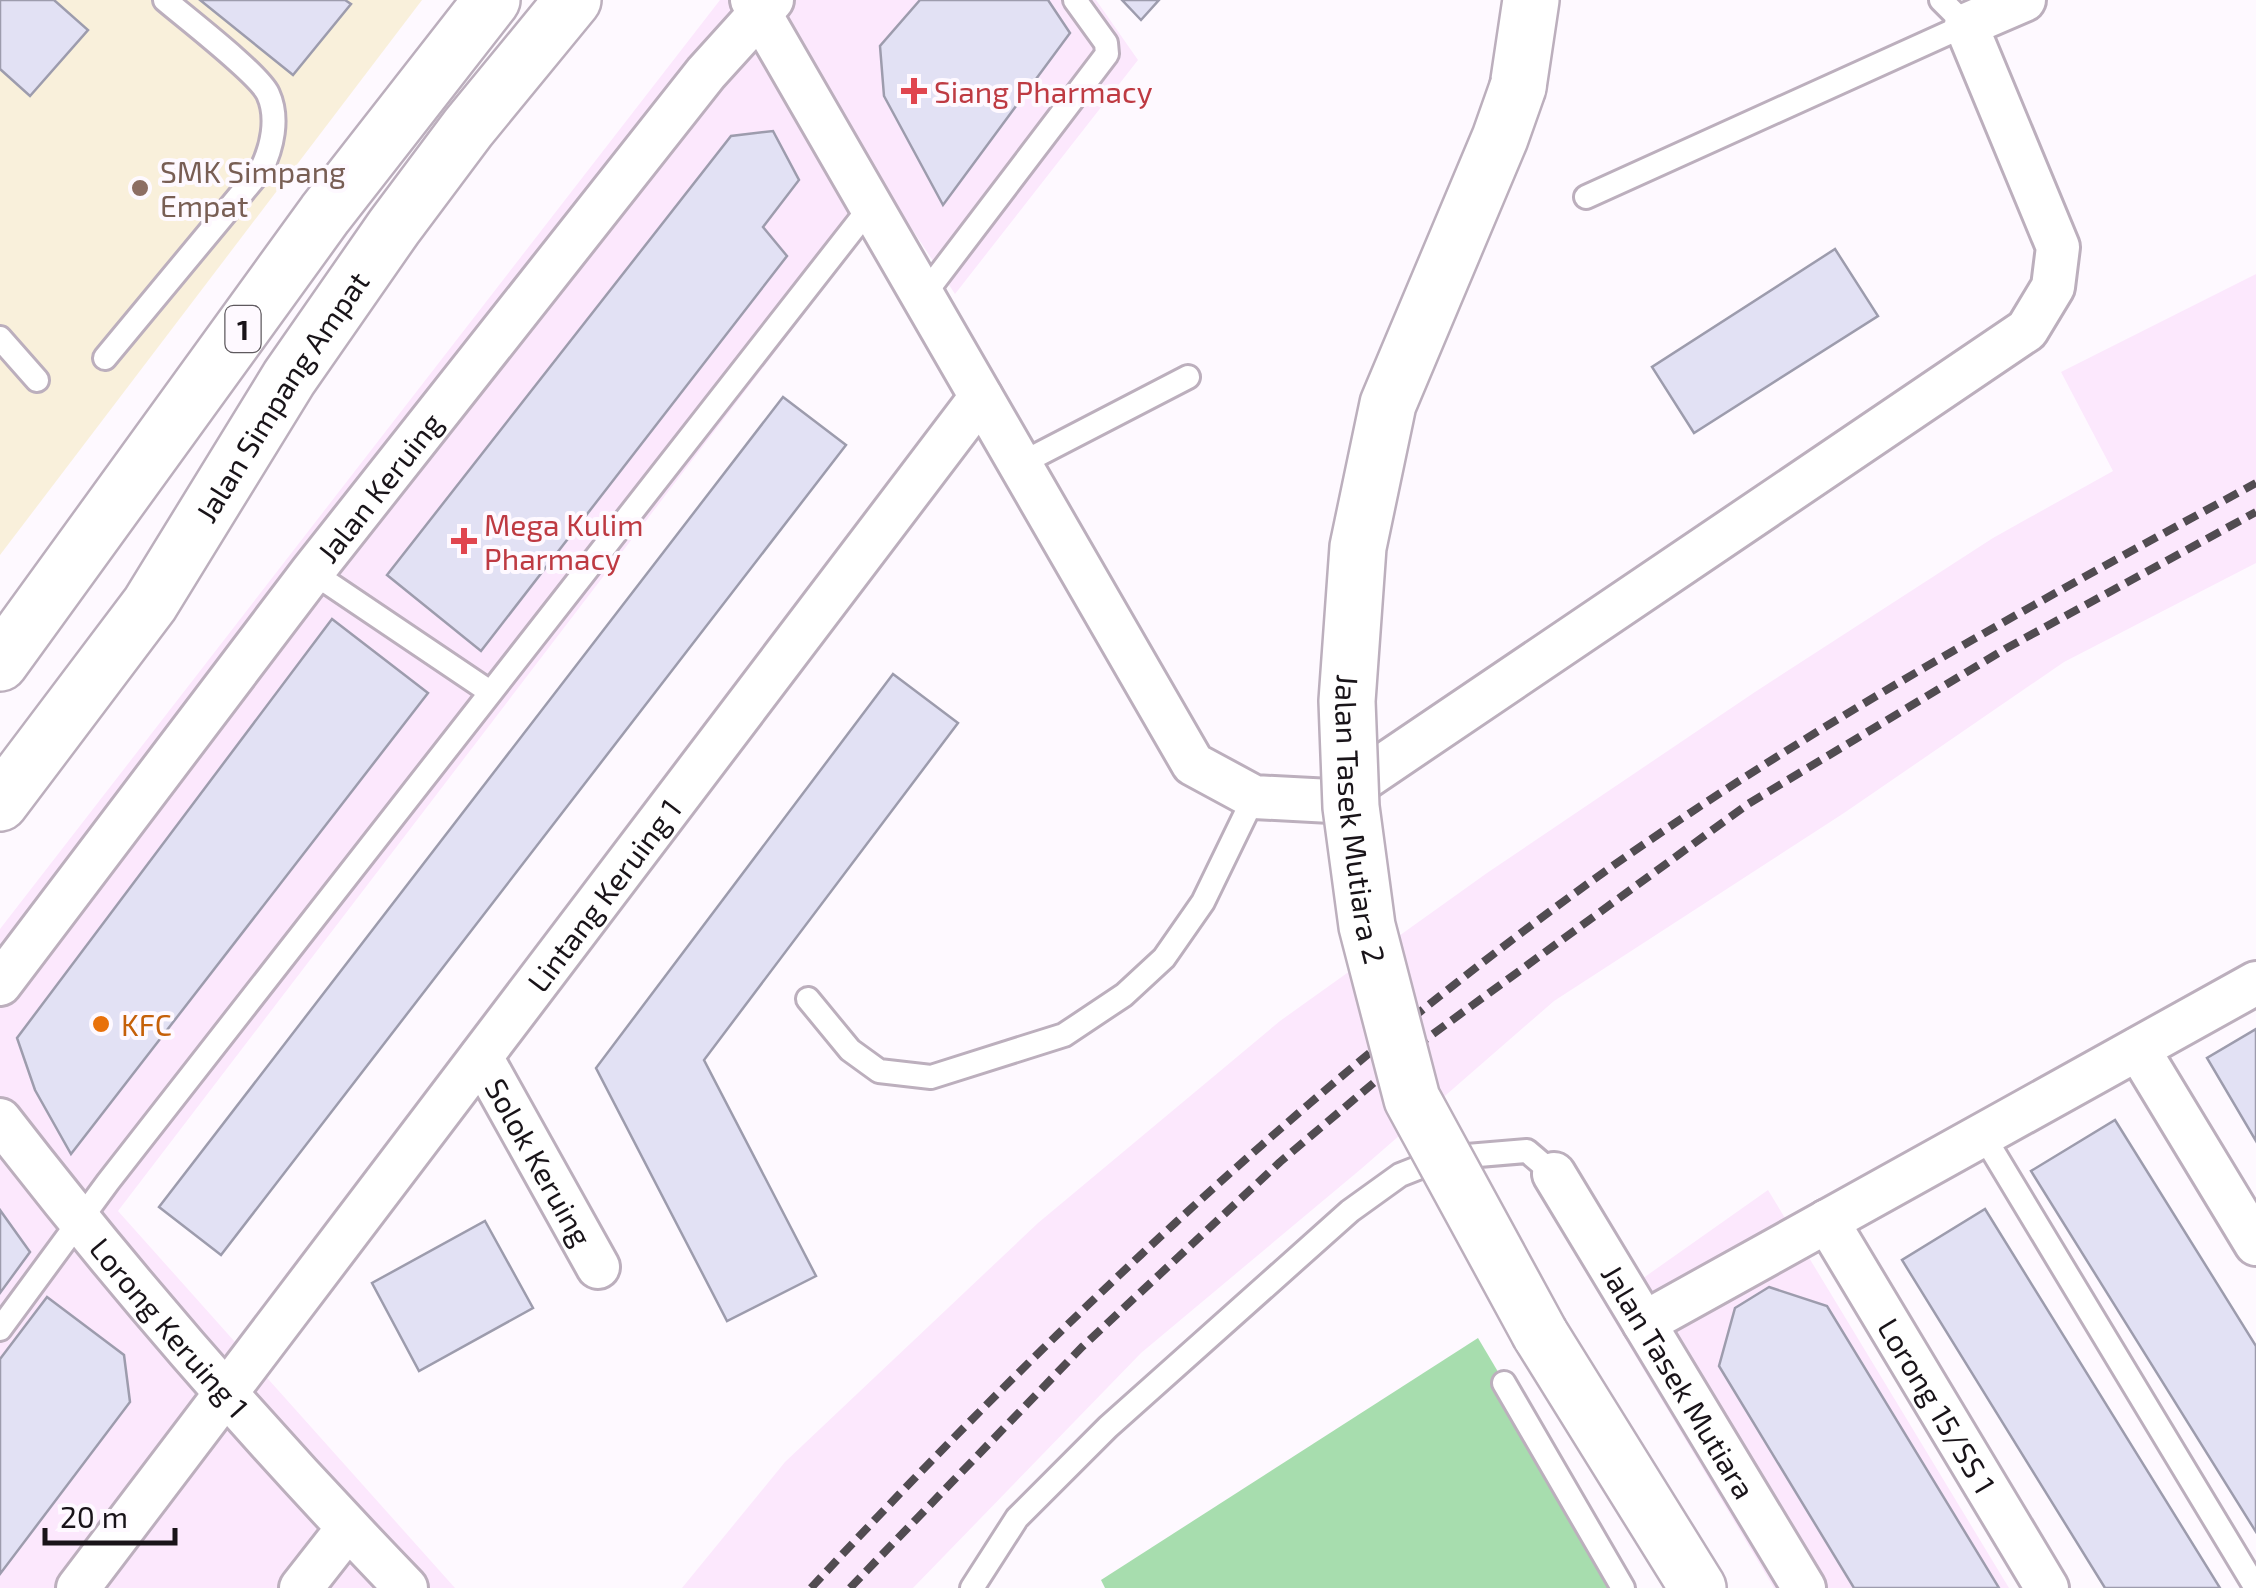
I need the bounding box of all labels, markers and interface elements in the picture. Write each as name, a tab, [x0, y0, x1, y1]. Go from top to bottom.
place label: Siang Pharmacy	[934, 73, 1153, 109]
marker: Siang Pharmacy	[903, 80, 925, 102]
place label: SMK Simpang Empat	[160, 153, 346, 223]
marker: SMK Simpang Empat	[129, 177, 151, 199]
street label: Jalan Simpang Ampat	[187, 264, 376, 528]
road number: 1	[226, 306, 260, 352]
street label: Jalan Keruing	[309, 405, 449, 569]
place label: Mega Kulim Pharmacy	[484, 506, 644, 576]
marker: Mega Kulim Pharmacy	[453, 530, 475, 552]
street label: Jalan Tasek Mutiara 2	[1329, 673, 1394, 967]
street label: Lintang Keruing 1	[519, 791, 688, 998]
place label: KFC	[121, 1006, 172, 1042]
marker: KFC	[90, 1013, 112, 1035]
street label: Solok Keruing	[478, 1072, 600, 1252]
street label: Lorong Keruing 1	[83, 1230, 257, 1424]
street label: Jalan Tasek Mutiara	[1595, 1258, 1764, 1505]
street label: Lorong 15/SS 1	[1871, 1311, 2004, 1500]
scale bar	[45, 1483, 175, 1545]
text: 20 m	[60, 1498, 128, 1534]

